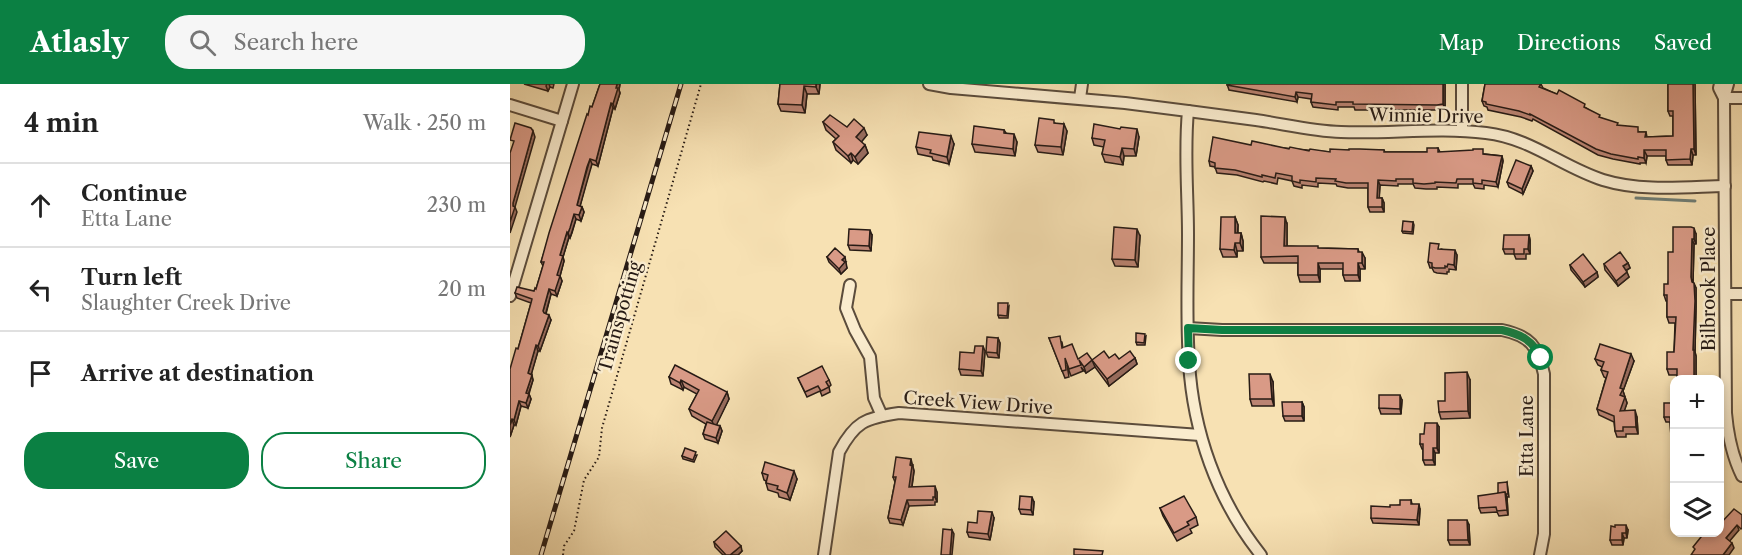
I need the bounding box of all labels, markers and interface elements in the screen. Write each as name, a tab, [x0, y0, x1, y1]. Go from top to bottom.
search box	[165, 15, 585, 69]
text: Atlasly	[30, 25, 129, 59]
icon: search	[186, 26, 219, 59]
text: Search here	[234, 29, 358, 56]
text: Map	[1439, 30, 1484, 55]
text: Directions	[1517, 30, 1621, 55]
text: Saved	[1654, 30, 1712, 55]
street label: Winnie Drive	[1367, 104, 1484, 128]
text: 4 min	[24, 107, 99, 139]
text: Walk · 250 m	[363, 111, 486, 135]
text: Continue	[81, 180, 187, 207]
icon: ahead	[24, 189, 57, 222]
text: 230 m	[427, 193, 486, 217]
text: Etta Lane	[81, 207, 172, 231]
street label: Bilbrook Place	[1698, 227, 1720, 351]
street label: Trainspotting	[594, 258, 647, 375]
text: Turn left	[81, 264, 182, 291]
icon: left	[24, 273, 57, 306]
text: 20 m	[438, 277, 486, 301]
text: Slaughter Creek Drive	[81, 291, 291, 315]
route start	[1527, 344, 1553, 370]
route end	[1175, 347, 1201, 373]
icon: arrive	[24, 357, 57, 390]
text: Arrive at destination	[81, 360, 314, 387]
map controls	[1670, 375, 1724, 537]
button: +	[1670, 375, 1724, 429]
street label: Creek View Drive	[903, 387, 1053, 419]
street label: Etta Lane	[1516, 395, 1538, 477]
button: −	[1670, 429, 1724, 483]
button: Save	[24, 432, 249, 489]
button: Share	[261, 432, 486, 489]
button: layers	[1670, 483, 1724, 537]

